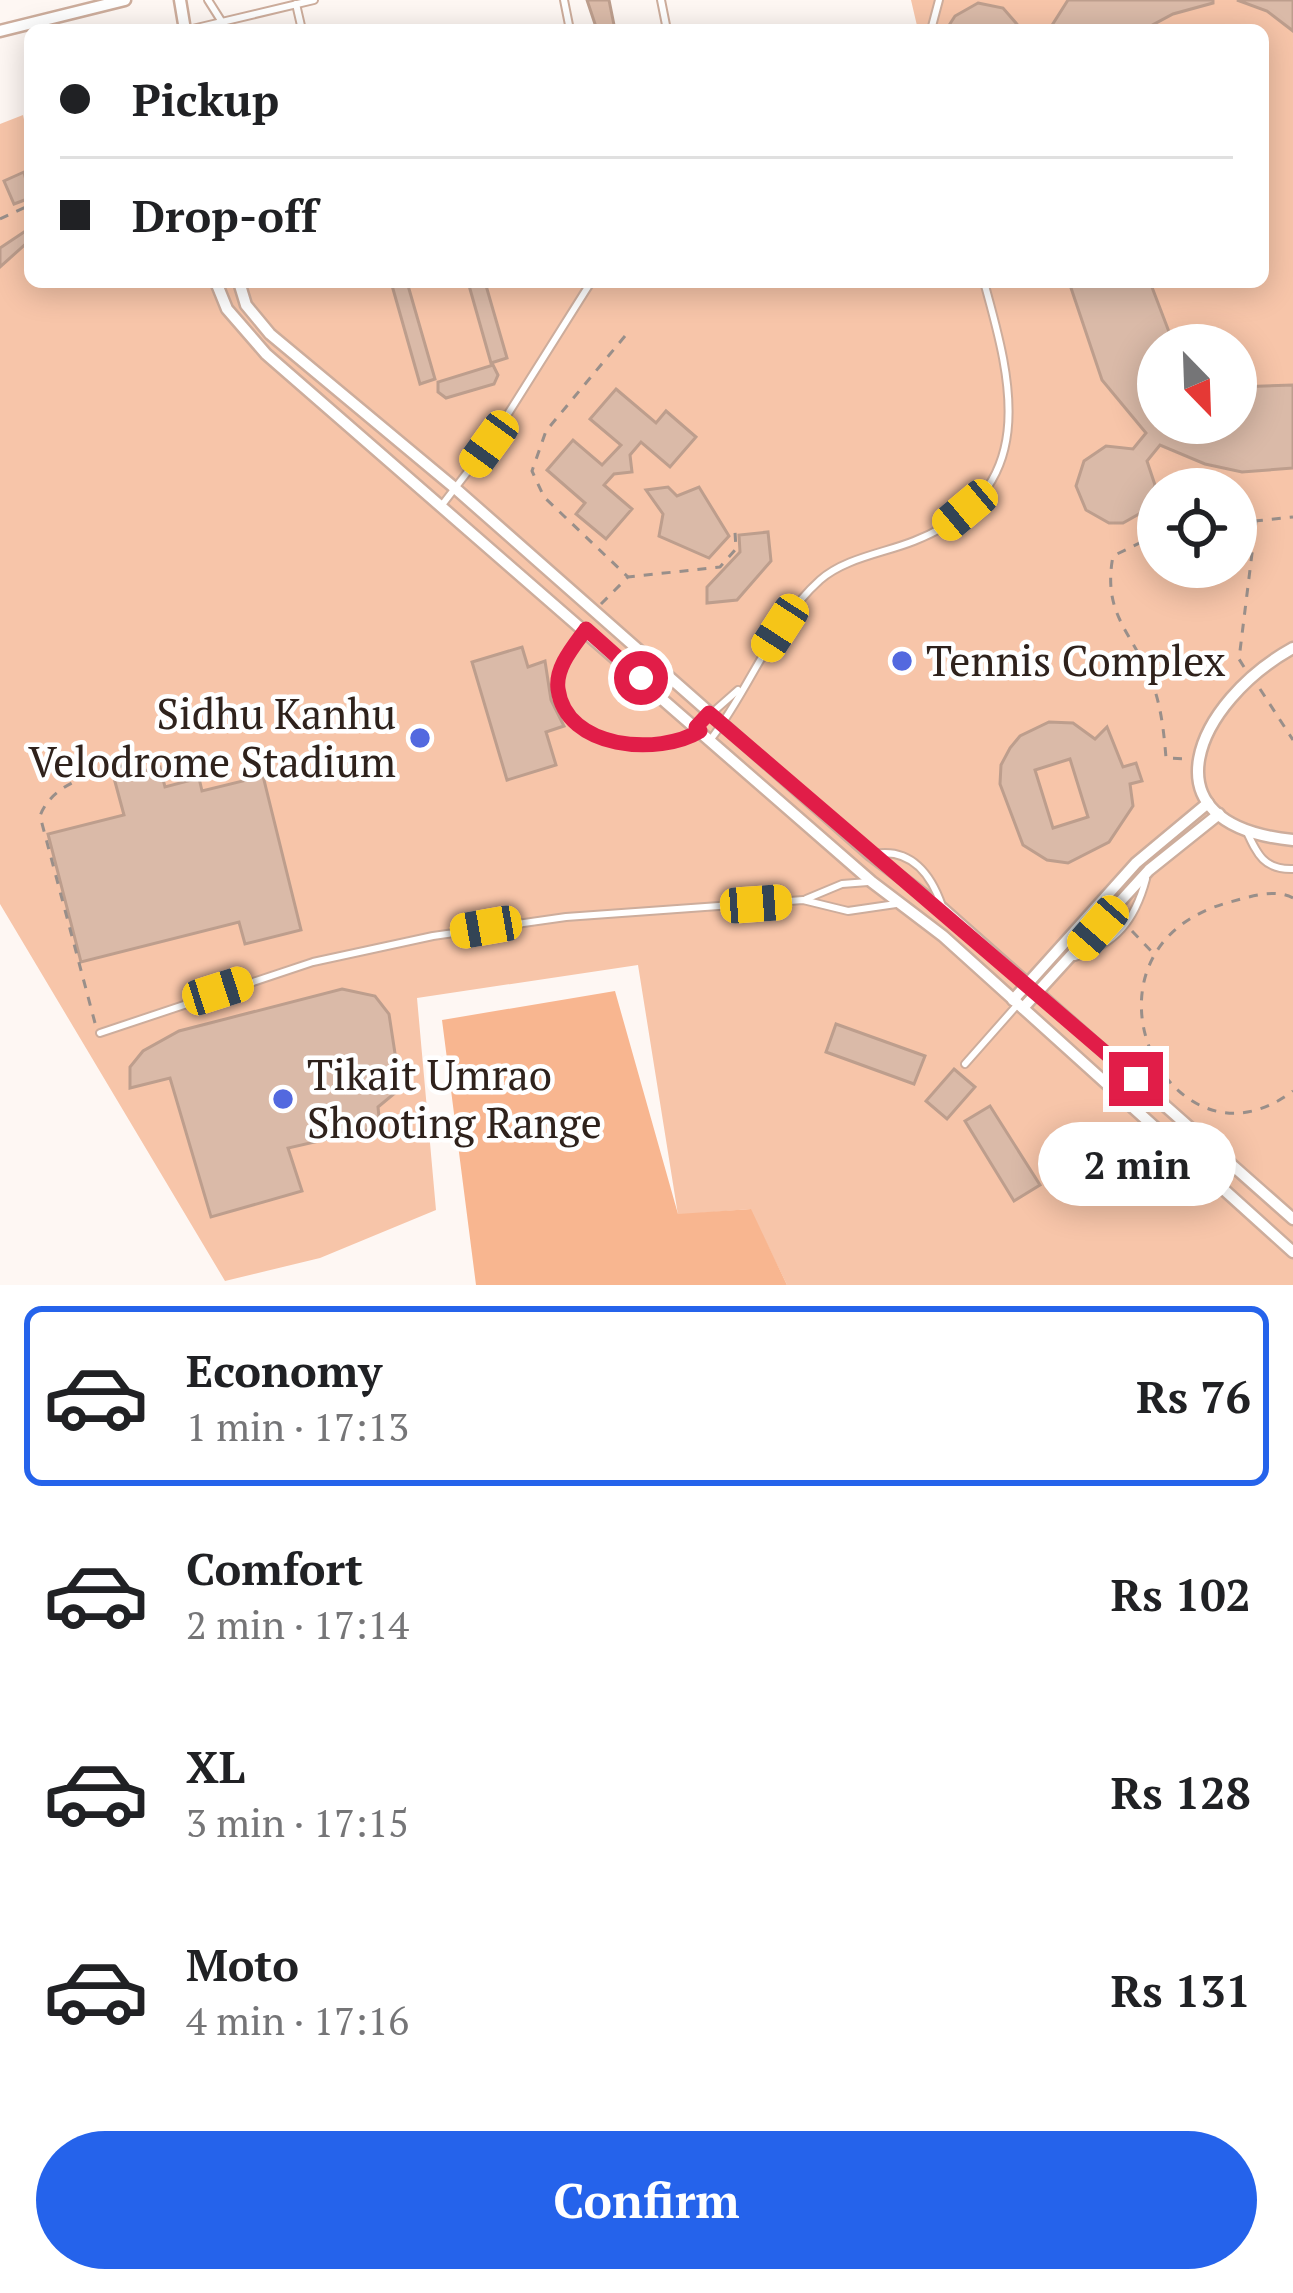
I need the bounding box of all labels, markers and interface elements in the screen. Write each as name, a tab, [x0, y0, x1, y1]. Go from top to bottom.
text: Pickup	[132, 69, 279, 129]
text: Drop-off	[132, 185, 318, 245]
north arrow	[1137, 324, 1257, 444]
map controls	[1137, 324, 1257, 588]
car	[453, 404, 525, 484]
button: locate	[1137, 468, 1257, 588]
car	[926, 473, 1004, 547]
car	[745, 588, 815, 668]
place label: Tennis Complex	[926, 632, 1226, 688]
marker: Tennis Complex	[889, 648, 915, 674]
route start	[614, 651, 668, 705]
place label: Sidhu Kanhu Velodrome Stadium	[28, 685, 396, 789]
marker: Sidhu Kanhu Velodrome Stadium	[407, 725, 433, 751]
car	[719, 884, 793, 924]
car	[1061, 889, 1135, 967]
car	[447, 903, 525, 951]
car	[178, 963, 258, 1019]
place label: Tikait Umrao Shooting Range	[307, 1046, 602, 1150]
route end	[1109, 1052, 1163, 1106]
marker: Tikait Umrao Shooting Range	[270, 1086, 296, 1112]
callout: 2 min	[1037, 1121, 1235, 1205]
text: 2 min	[1084, 1138, 1190, 1190]
text: Economy	[186, 1340, 382, 1400]
icon: car	[42, 1342, 150, 1450]
text: Rs 76	[1136, 1366, 1251, 1426]
text: 1 min · 17:13	[186, 1400, 409, 1452]
text: Comfort	[186, 1538, 363, 1598]
icon: car	[42, 1540, 150, 1648]
text: Rs 102	[1111, 1564, 1251, 1624]
text: 2 min · 17:14	[186, 1598, 409, 1650]
text: XL	[186, 1736, 245, 1796]
icon: car	[42, 1738, 150, 1846]
text: Rs 128	[1111, 1762, 1251, 1822]
text: 3 min · 17:15	[186, 1796, 409, 1848]
text: Moto	[186, 1934, 299, 1994]
icon: car	[42, 1936, 150, 2044]
text: Rs 131	[1111, 1960, 1251, 2020]
text: 4 min · 17:16	[186, 1994, 409, 2046]
button: Confirm	[36, 2131, 1257, 2269]

